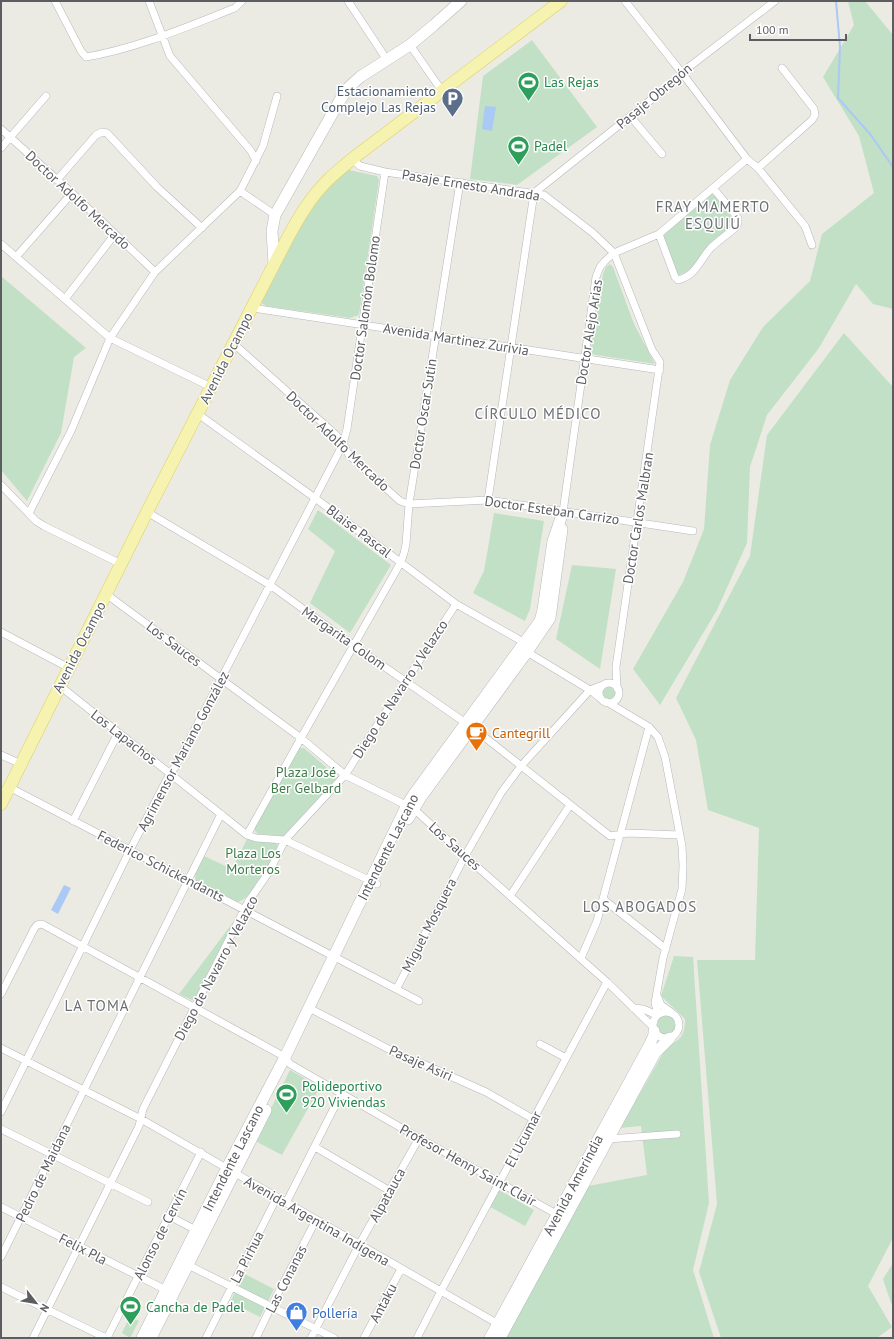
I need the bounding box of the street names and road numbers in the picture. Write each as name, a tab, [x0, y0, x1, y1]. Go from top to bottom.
street label: Pasaje Obregón	[612, 59, 696, 133]
street label: Doctor Adolfo Mercado	[22, 147, 134, 253]
street label: Pasaje Ernesto Andrada	[401, 165, 541, 205]
street label: Doctor Salomón Bolomo	[346, 234, 384, 382]
street label: Doctor Alejo Arias	[572, 278, 606, 386]
street label: Avenida Ocampo	[195, 309, 257, 407]
street label: Avenida Martinez Zurivia	[382, 319, 530, 359]
street label: Doctor Oscar Sutin	[405, 357, 441, 471]
street label: Doctor Adolfo Mercado	[282, 387, 394, 495]
street label: Doctor Carlos Malbran	[619, 451, 657, 585]
street label: Doctor Esteban Carrizo	[483, 492, 621, 528]
street label: Blaise Pascal	[323, 501, 395, 561]
street label: Avenida Ocampo	[48, 598, 110, 696]
street label: Margarita Colom	[298, 602, 390, 674]
street label: Diego de Navarro y Velazco	[348, 616, 452, 762]
street label: Los Sauces	[143, 617, 205, 671]
street label: Agrimensor Mariano González	[133, 668, 233, 834]
street label: Los Lapachos	[87, 705, 161, 769]
street label: Intendente Lascano	[353, 791, 423, 903]
street label: Los Sauces	[425, 818, 485, 874]
street label: Federico Schickendants	[94, 826, 228, 906]
street label: Miguel Mosquera	[398, 875, 460, 975]
street label: Diego de Navarro y Velazco	[170, 892, 262, 1044]
street label: Pasaje Asiri	[386, 1041, 456, 1085]
street label: Intendente Lascano	[198, 1102, 268, 1214]
street label: El Ucumar	[501, 1107, 545, 1170]
street label: Profesor Henry Saint Clair	[397, 1120, 540, 1210]
street label: Pedro de Maidana	[11, 1121, 75, 1225]
street label: Avenida Amerindia	[539, 1131, 607, 1239]
street label: Alpatauca	[365, 1165, 409, 1225]
street label: Avenida Argentina Indígena	[241, 1172, 393, 1270]
street label: Alonso de Cervín	[129, 1185, 191, 1283]
street label: La Pirhua	[226, 1228, 268, 1286]
street label: Felix Pla	[56, 1229, 110, 1269]
street label: Las Conanas	[261, 1242, 311, 1316]
street label: Antaku	[365, 1280, 401, 1326]

